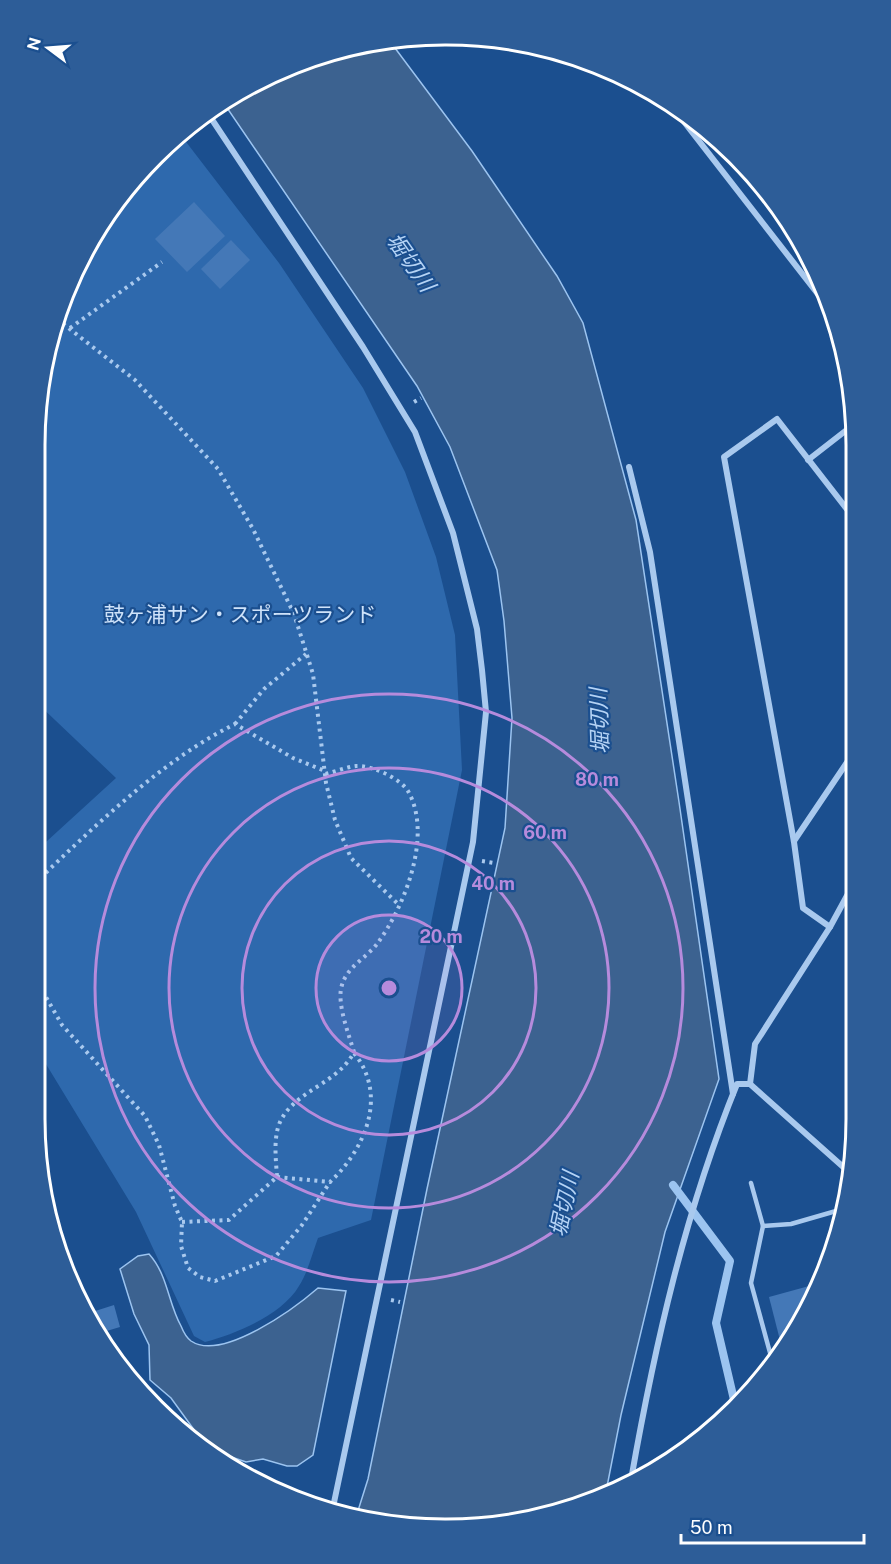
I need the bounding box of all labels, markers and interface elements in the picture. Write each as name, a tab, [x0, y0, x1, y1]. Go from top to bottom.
north arrow	[18, 18, 78, 78]
text: N	[23, 35, 45, 53]
water label: 堀切川	[381, 228, 442, 298]
park label: 鼓ヶ浦サン・スポーツランド	[104, 602, 376, 627]
water label: 堀切川	[585, 686, 613, 754]
text: 80 m	[575, 769, 619, 790]
text: 60 m	[523, 822, 567, 843]
text: 40 m	[471, 873, 515, 894]
text: 20 m	[419, 926, 463, 947]
centre of rings	[379, 978, 399, 998]
water label: 堀切川	[544, 1167, 584, 1239]
scale bar	[681, 1507, 864, 1545]
text: 50 m	[690, 1517, 733, 1538]

